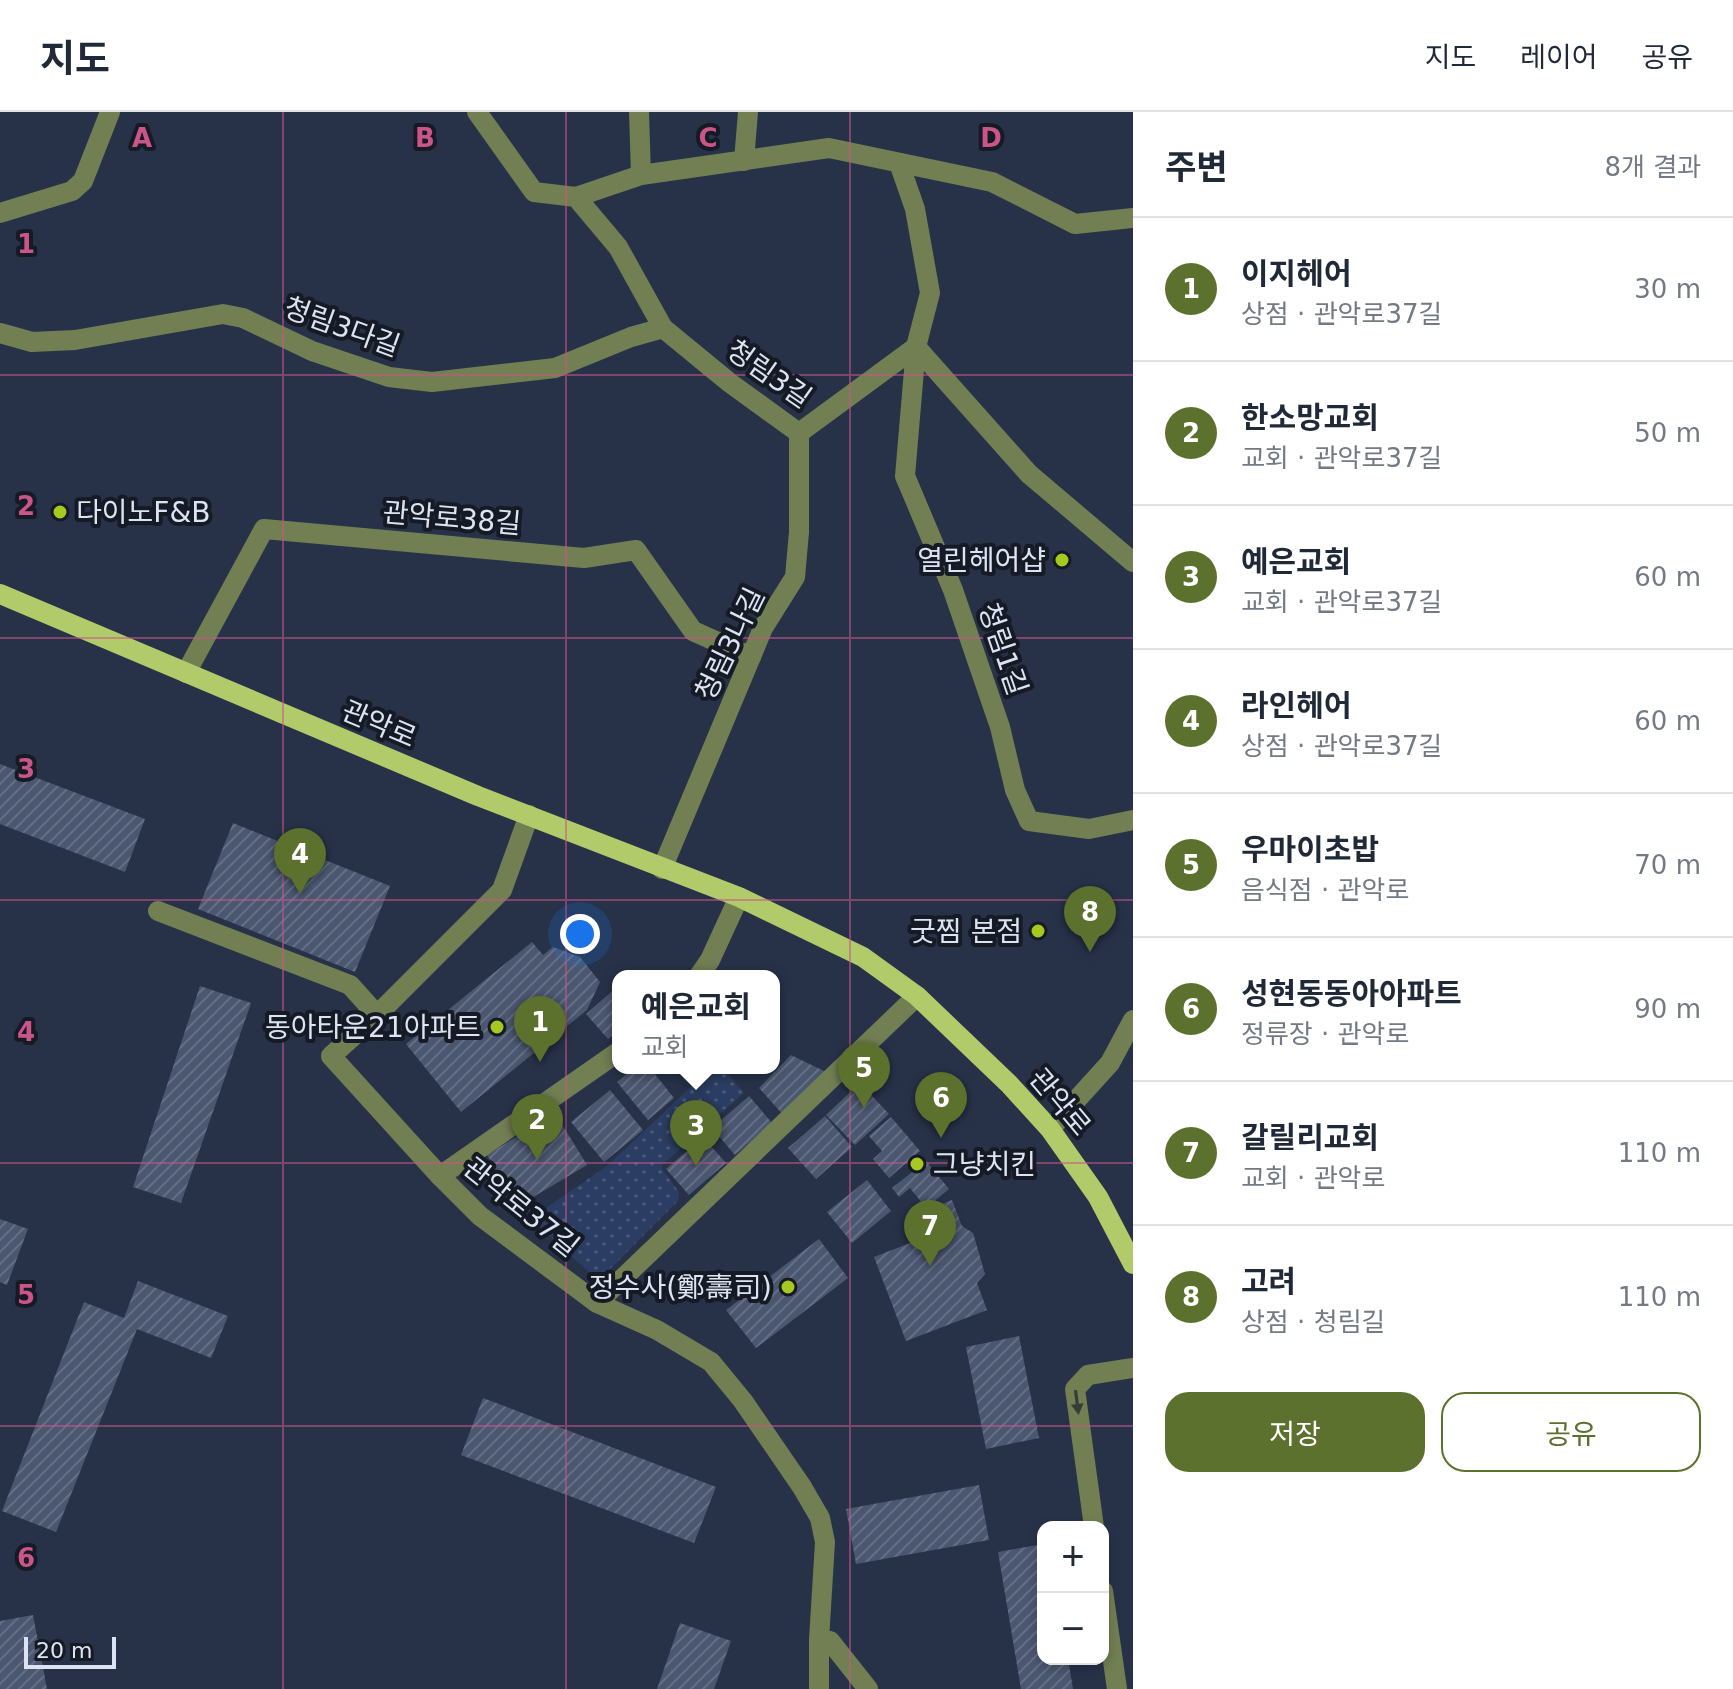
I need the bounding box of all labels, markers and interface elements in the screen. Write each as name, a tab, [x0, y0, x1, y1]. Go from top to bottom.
text: 지도	[40, 37, 110, 81]
text: 지도	[1425, 41, 1476, 74]
text: 레이어	[1520, 41, 1597, 74]
text: 공유	[1641, 41, 1693, 74]
text: A	[132, 123, 152, 153]
text: B	[415, 123, 435, 153]
text: C	[698, 123, 718, 153]
text: D	[980, 123, 1002, 153]
text: 주변	[1165, 147, 1228, 187]
text: 8개 결과	[1604, 152, 1701, 182]
text: 1	[17, 229, 35, 259]
text: 이지헤어	[1241, 256, 1351, 291]
text: 1	[1182, 274, 1200, 304]
text: 30 m	[1634, 274, 1701, 304]
street label: 청림3다길	[280, 291, 404, 363]
text: 상점 · 관악로37길	[1241, 299, 1442, 329]
street label: 청림3길	[721, 333, 817, 415]
text: 한소망교회	[1241, 400, 1379, 435]
text: 2	[1182, 418, 1200, 448]
text: 50 m	[1634, 418, 1701, 448]
text: 교회 · 관악로37길	[1241, 443, 1442, 473]
text: 2	[17, 491, 35, 521]
place label: 다이노F&B	[76, 496, 210, 529]
street label: 관악로38길	[381, 496, 523, 540]
marker: 다이노F&B	[51, 503, 69, 521]
place label: 열린헤어샵	[917, 544, 1046, 577]
text: 예은교회	[1241, 544, 1351, 579]
marker: 열린헤어샵	[1053, 551, 1071, 569]
text: 3	[1182, 562, 1200, 592]
text: 60 m	[1634, 562, 1701, 592]
street label: 청림3나길	[689, 582, 771, 706]
text: 교회 · 관악로37길	[1241, 587, 1442, 617]
street label: 청림1길	[972, 599, 1034, 699]
text: 라인헤어	[1241, 688, 1351, 723]
street label: 관악로	[337, 694, 421, 754]
text: 4	[1182, 706, 1200, 736]
text: 60 m	[1634, 706, 1701, 736]
text: 상점 · 관악로37길	[1241, 731, 1442, 761]
text: 3	[17, 754, 35, 784]
pin: 4	[274, 828, 326, 894]
text: 우마이초밥	[1241, 832, 1379, 867]
text: 5	[1182, 850, 1200, 880]
text: 70 m	[1634, 850, 1701, 880]
text: 음식점 · 관악로	[1241, 875, 1409, 905]
pin: 8	[1064, 886, 1116, 952]
your location	[560, 914, 600, 954]
place label: 굿찜 본점	[910, 915, 1022, 948]
marker: 굿찜 본점	[1029, 922, 1047, 940]
popup	[612, 970, 780, 1074]
text: 성현동동아아파트	[1241, 976, 1462, 1011]
text: 예은교회	[641, 989, 751, 1024]
text: 6	[1182, 994, 1200, 1024]
text: 90 m	[1634, 994, 1701, 1024]
pin: 1	[514, 996, 566, 1062]
place label: 동아타운21아파트	[265, 1011, 481, 1044]
text: 4	[17, 1017, 35, 1047]
marker: 동아타운21아파트	[488, 1018, 506, 1036]
text: 정류장 · 관악로	[1241, 1019, 1409, 1049]
text: 교회	[641, 1032, 689, 1062]
pin: 5	[838, 1042, 890, 1108]
street label: 관악로	[1023, 1062, 1097, 1142]
pin: 6	[915, 1072, 967, 1138]
pin: 2	[511, 1094, 563, 1160]
pin: 3	[670, 1100, 722, 1166]
text: 갈릴리교회	[1241, 1120, 1379, 1155]
text: 7	[1182, 1138, 1200, 1168]
text: 110 m	[1618, 1138, 1701, 1168]
place label: 그냥치킨	[933, 1148, 1036, 1181]
street label: 관악로37길	[457, 1151, 585, 1263]
marker: 그냥치킨	[908, 1155, 926, 1173]
text: 교회 · 관악로	[1241, 1163, 1385, 1193]
pin: 7	[904, 1200, 956, 1266]
text: 고려	[1241, 1264, 1296, 1299]
place label: 정수사(鄭壽司)	[589, 1271, 772, 1304]
marker: 정수사(鄭壽司)	[779, 1278, 797, 1296]
text: 5	[17, 1280, 35, 1310]
text: 8	[1182, 1282, 1200, 1312]
text: 110 m	[1618, 1282, 1701, 1312]
text: 상점 · 청림길	[1241, 1307, 1385, 1337]
one-way arrow	[1071, 1390, 1084, 1415]
button: 저장	[1165, 1392, 1425, 1472]
button: 공유	[1441, 1392, 1701, 1472]
map controls	[1037, 1521, 1109, 1665]
button: +	[1037, 1521, 1109, 1593]
text: 6	[17, 1543, 35, 1573]
button: −	[1037, 1593, 1109, 1665]
scale bar	[24, 1633, 116, 1669]
text: 20 m	[36, 1638, 92, 1663]

